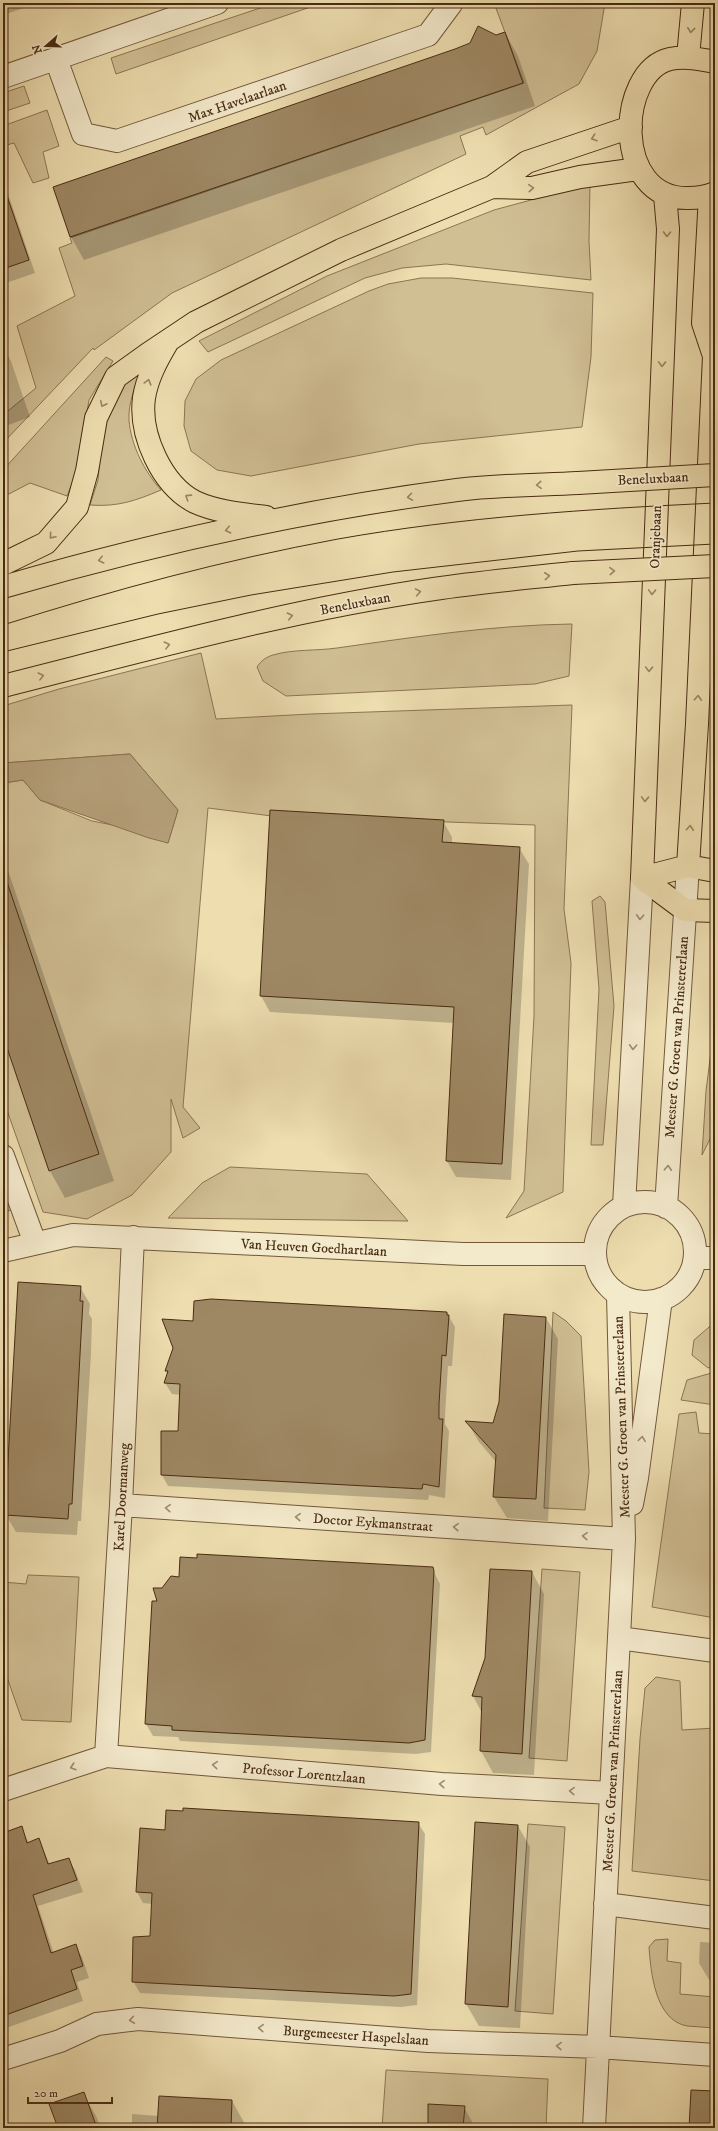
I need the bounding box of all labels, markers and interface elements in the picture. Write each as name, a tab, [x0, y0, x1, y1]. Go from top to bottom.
north arrow	[26, 26, 66, 66]
one-way arrow	[687, 27, 696, 33]
text: N	[29, 42, 46, 56]
street label: Max Havelaarlaan	[186, 76, 290, 127]
one-way arrow	[591, 133, 598, 142]
one-way arrow	[528, 183, 534, 192]
one-way arrow	[663, 231, 672, 237]
one-way arrow	[658, 361, 667, 367]
one-way arrow	[143, 379, 152, 386]
one-way arrow	[100, 400, 108, 407]
street label: Beneluxbaan	[617, 468, 690, 490]
one-way arrow	[536, 481, 542, 490]
one-way arrow	[407, 492, 413, 501]
one-way arrow	[185, 494, 192, 502]
street label: Oranjebaan	[646, 504, 666, 569]
one-way arrow	[225, 526, 231, 534]
one-way arrow	[49, 531, 56, 539]
one-way arrow	[98, 555, 105, 564]
one-way arrow	[609, 567, 615, 575]
one-way arrow	[544, 572, 550, 581]
street label: Beneluxbaan	[318, 588, 393, 620]
one-way arrow	[415, 588, 421, 596]
one-way arrow	[648, 589, 657, 595]
one-way arrow	[287, 612, 293, 621]
one-way arrow	[164, 641, 170, 649]
one-way arrow	[645, 666, 654, 672]
one-way arrow	[38, 673, 44, 681]
one-way arrow	[694, 695, 702, 701]
one-way arrow	[641, 796, 649, 802]
one-way arrow	[686, 824, 695, 831]
one-way arrow	[635, 914, 644, 920]
street label: Meester G. Groen van Prinstererlaan	[661, 935, 693, 1139]
one-way arrow	[628, 1044, 637, 1050]
one-way arrow	[663, 1165, 672, 1171]
street label: Van Heuven Goedhartlaan	[239, 1235, 388, 1261]
street label: Meester G. Groen van Prinstererlaan	[609, 1315, 635, 1518]
one-way arrow	[638, 1436, 647, 1442]
street label: Karel Doormanweg	[110, 1442, 134, 1552]
one-way arrow	[165, 1504, 171, 1513]
street label: Doctor Eykmanstraat	[312, 1510, 434, 1536]
one-way arrow	[295, 1512, 301, 1521]
one-way arrow	[453, 1523, 459, 1532]
one-way arrow	[582, 1532, 588, 1540]
street label: Meester G. Groen van Prinstererlaan	[599, 1669, 627, 1873]
street label: Professor Lorentzlaan	[242, 1760, 367, 1788]
one-way arrow	[212, 1761, 218, 1770]
one-way arrow	[70, 1762, 77, 1770]
one-way arrow	[439, 1780, 445, 1789]
one-way arrow	[569, 1787, 575, 1795]
one-way arrow	[129, 2015, 135, 2024]
street label: Burgemeester Haspelslaan	[282, 2022, 430, 2050]
one-way arrow	[258, 2023, 264, 2032]
one-way arrow	[556, 2041, 562, 2050]
scale bar	[28, 2079, 112, 2105]
text: 20 m	[34, 2086, 58, 2101]

